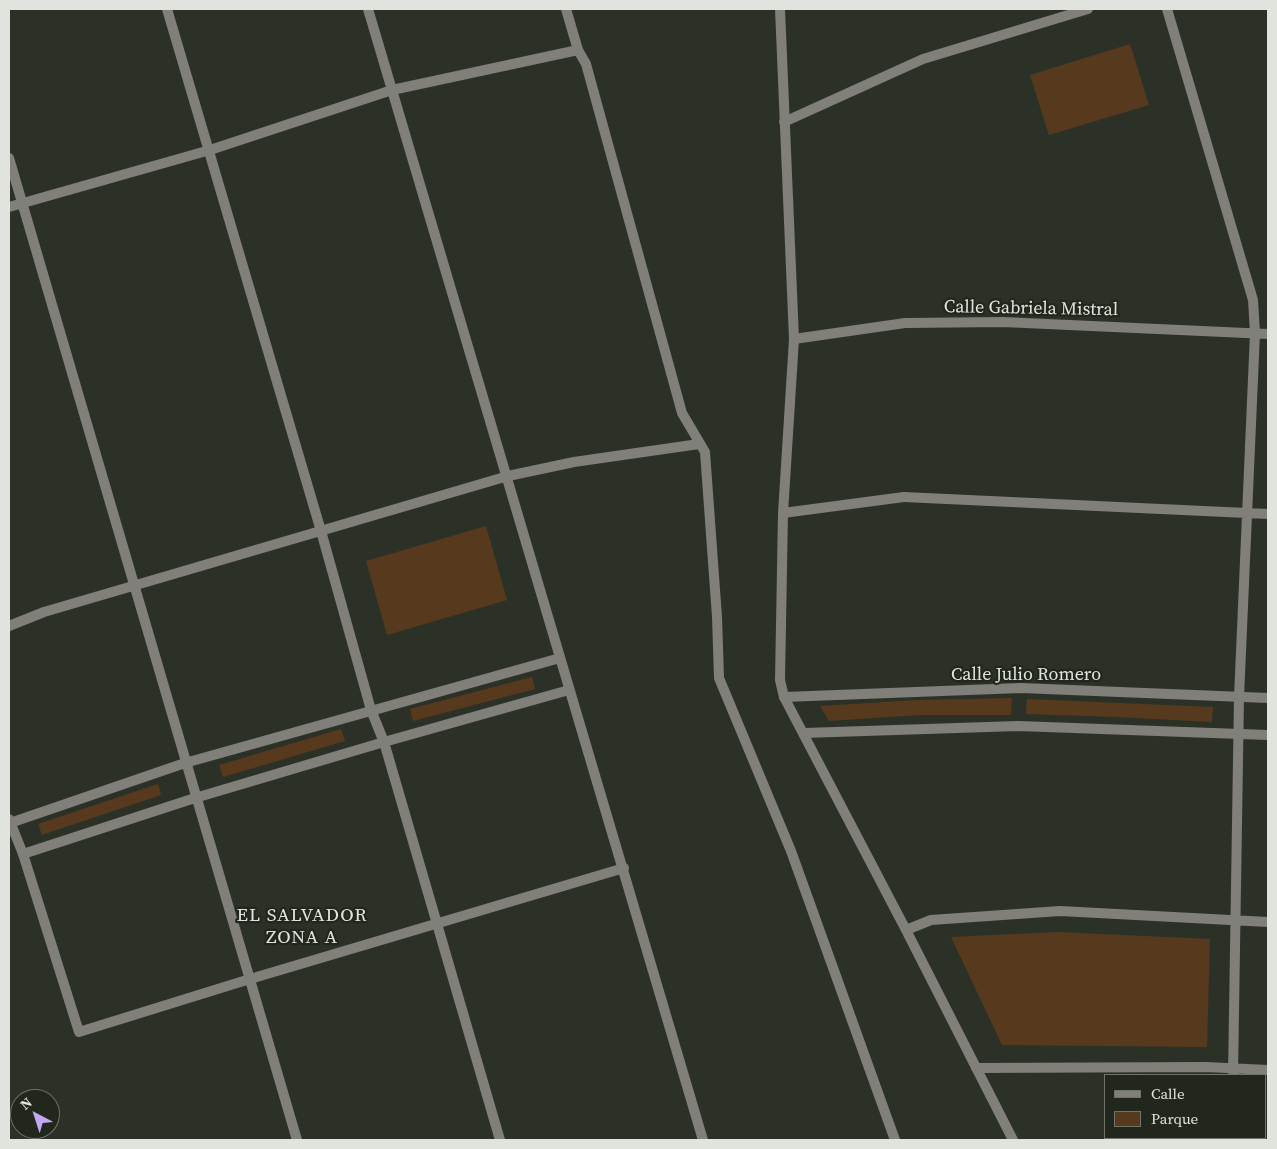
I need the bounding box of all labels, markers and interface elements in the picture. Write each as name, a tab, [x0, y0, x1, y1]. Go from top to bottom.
street label: Calle Gabriela Mistral	[944, 297, 1118, 321]
street label: Calle Julio Romero	[951, 664, 1101, 686]
district label: EL SALVADOR ZONA A	[235, 905, 369, 949]
legend	[1104, 1074, 1267, 1139]
text: Calle	[1151, 1083, 1185, 1104]
north arrow	[10, 1089, 60, 1139]
text: N	[16, 1092, 36, 1114]
text: Parque	[1151, 1108, 1198, 1129]

